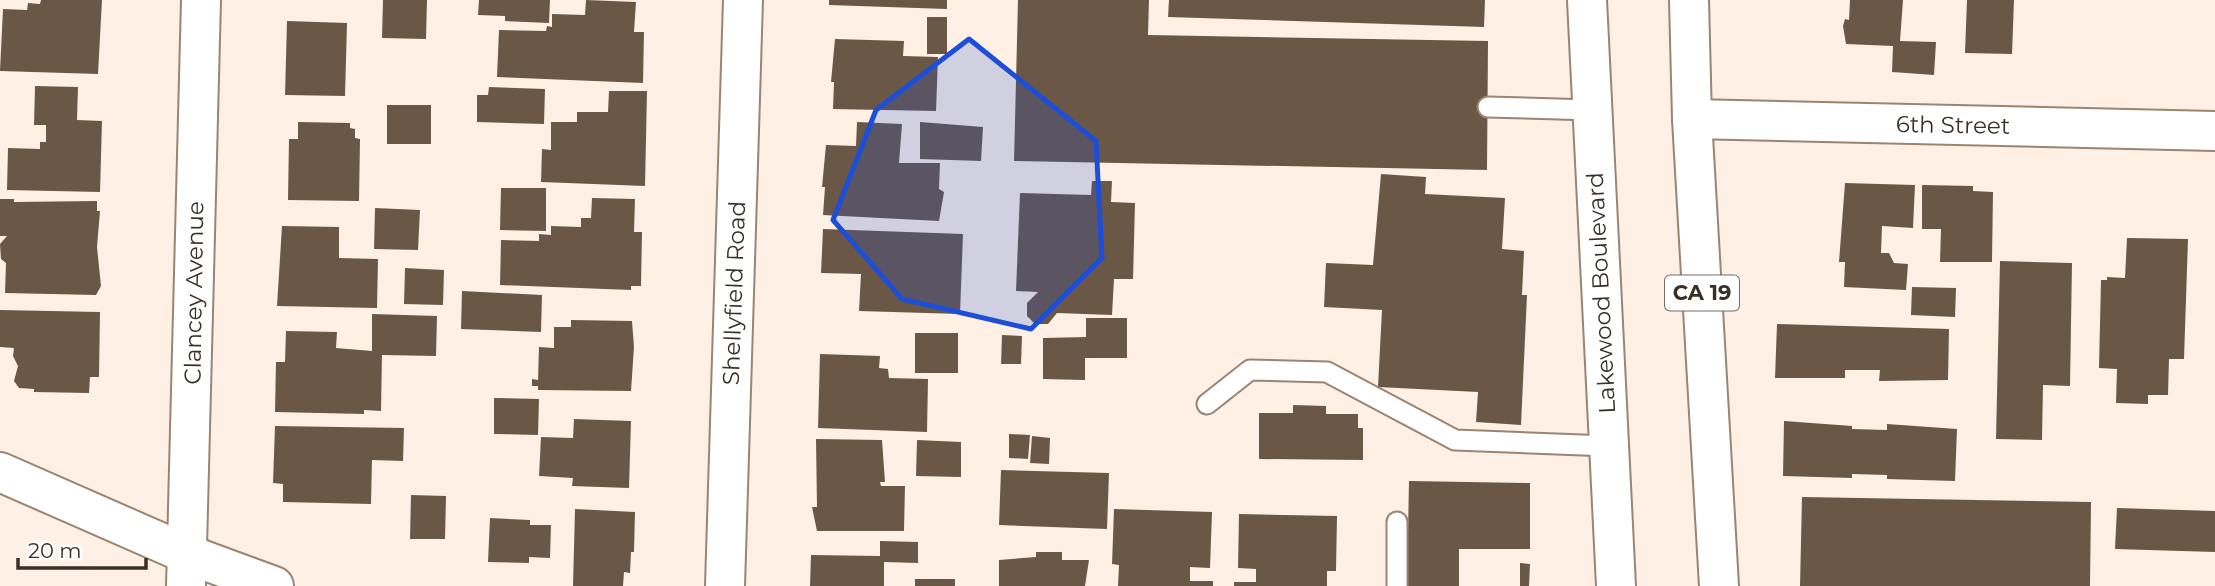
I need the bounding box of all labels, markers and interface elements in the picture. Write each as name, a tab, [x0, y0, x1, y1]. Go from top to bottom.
street label: 6th Street	[1896, 110, 2010, 140]
street label: Lakewood Boulevard	[1581, 172, 1621, 414]
street label: Shellyfield Road	[717, 200, 751, 386]
street label: Clancey Avenue	[178, 201, 210, 385]
road number: CA 19	[1665, 276, 1739, 310]
scale bar	[18, 526, 145, 570]
text: 20 m	[28, 538, 82, 563]

